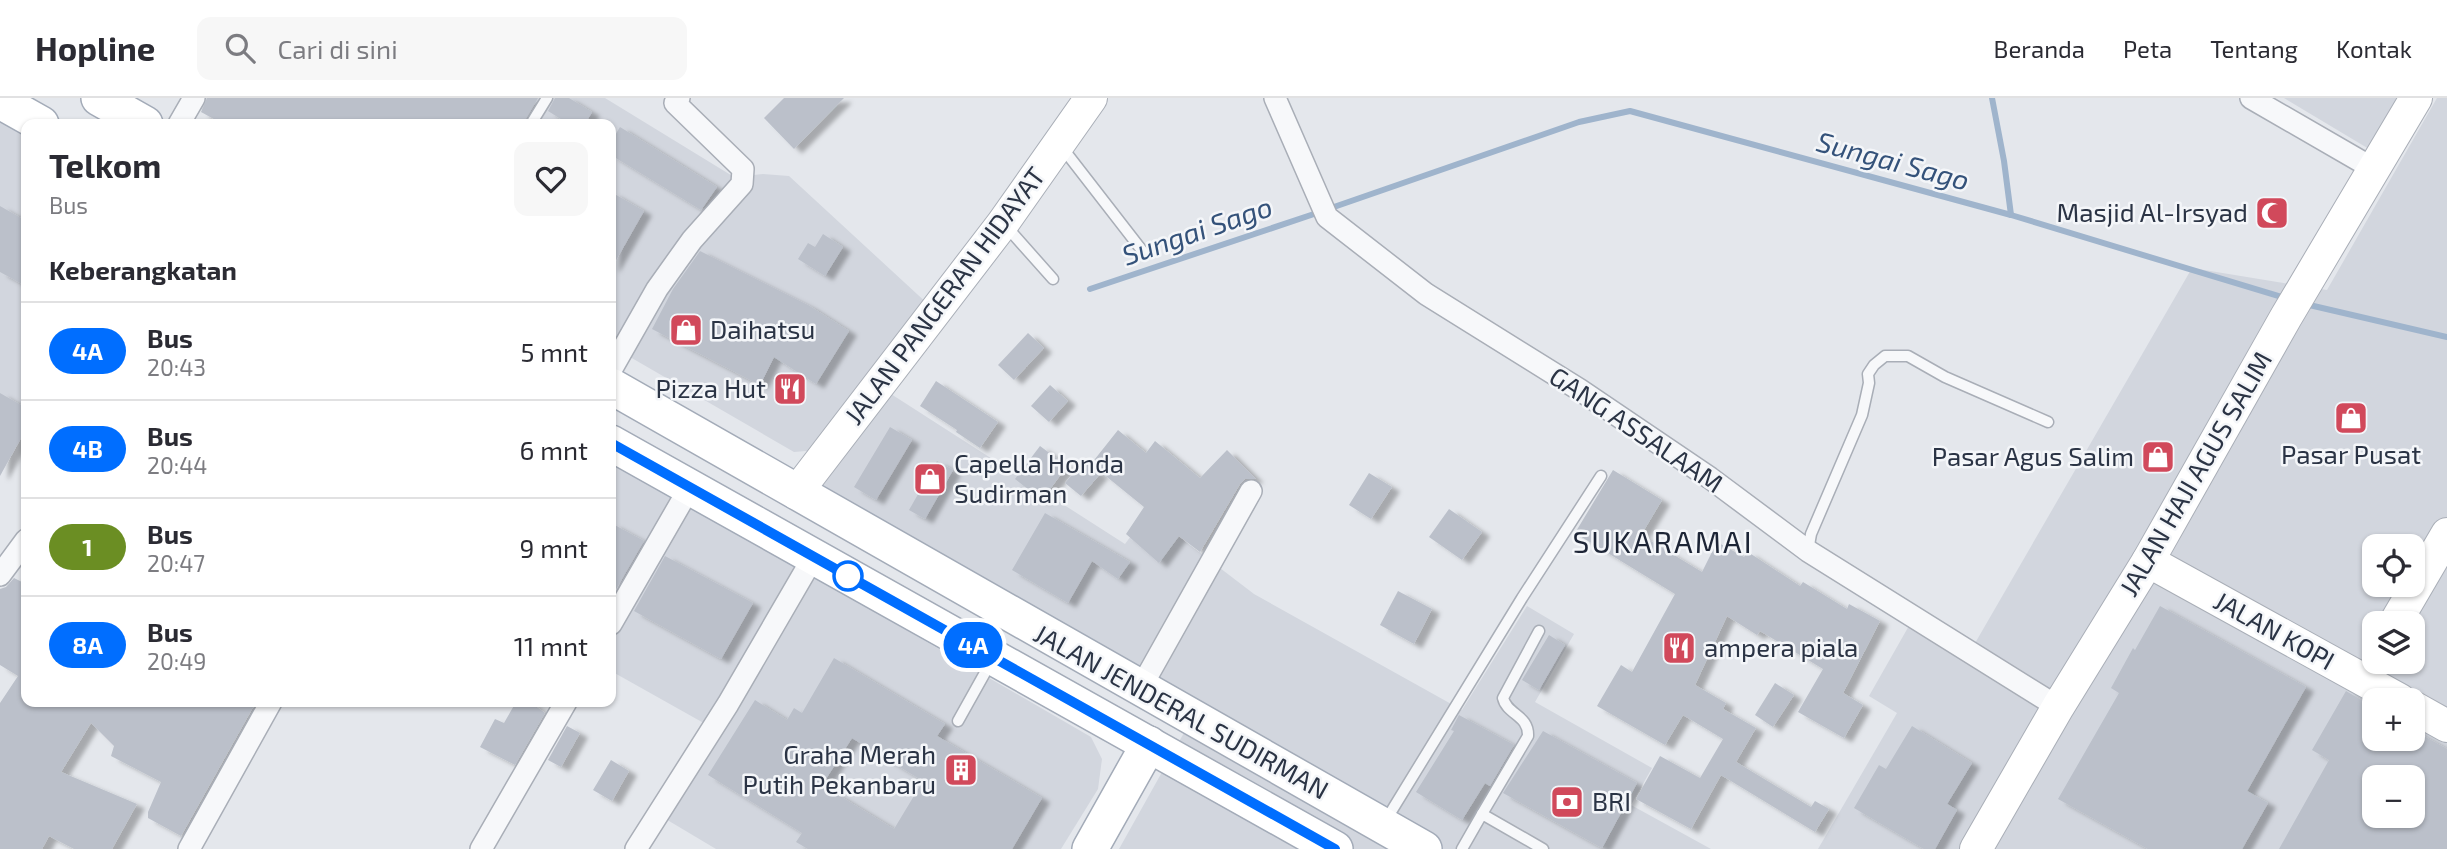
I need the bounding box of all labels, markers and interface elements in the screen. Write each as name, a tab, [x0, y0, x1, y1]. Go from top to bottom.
search box	[197, 17, 687, 80]
text: Hopline	[35, 28, 155, 68]
icon: search	[221, 29, 259, 67]
text: Cari di sini	[277, 33, 398, 64]
text: Beranda	[1994, 34, 2085, 63]
text: Peta	[2123, 34, 2172, 63]
text: Tentang	[2210, 34, 2298, 63]
text: Kontak	[2336, 34, 2412, 63]
water label: Sungai Sago	[1813, 123, 1973, 197]
button: heart	[514, 142, 588, 216]
text: Telkom	[49, 145, 161, 185]
street label: JALAN PANGERAN HIDAYAT	[837, 160, 1051, 430]
water label: Sungai Sago	[1117, 188, 1276, 272]
text: Bus	[49, 191, 88, 219]
mosque icon: Masjid Al-Irsyad	[2253, 194, 2291, 232]
place label: Masjid Al-Irsyad	[2056, 196, 2248, 227]
text: Keberangkatan	[49, 254, 237, 285]
shop icon: Daihatsu	[667, 311, 705, 349]
place label: Daihatsu	[710, 313, 815, 344]
text: Bus	[147, 322, 193, 353]
text: 4A	[72, 336, 103, 365]
text: 5 mnt	[520, 336, 588, 367]
street label: JALAN HAJI AGUS SALIM	[2112, 346, 2277, 601]
text: 20:43	[147, 353, 206, 381]
street label: GANG ASSALAAM	[1544, 359, 1729, 498]
restaurant icon: Pizza Hut	[771, 370, 809, 408]
place label: Pizza Hut	[656, 372, 766, 403]
shop icon: Pasar Pusat	[2332, 399, 2370, 437]
text: Bus	[147, 420, 193, 451]
text: 4B	[72, 434, 103, 463]
text: 6 mnt	[520, 434, 588, 465]
shop icon: Pasar Agus Salim	[2139, 438, 2177, 476]
place label: Pasar Pusat	[2281, 438, 2421, 469]
place label: Pasar Agus Salim	[1932, 440, 2134, 471]
place label: Capella Honda Sudirman	[954, 447, 1124, 508]
text: 20:44	[147, 451, 208, 479]
shop icon: Capella Honda Sudirman	[911, 460, 949, 498]
text: Bus	[147, 518, 193, 549]
district label: SUKARAMAI	[1572, 523, 1754, 559]
text: 1	[82, 532, 93, 561]
text: 9 mnt	[520, 532, 588, 563]
map controls	[2362, 534, 2425, 828]
button: locate	[2362, 534, 2425, 597]
text: 20:47	[147, 549, 205, 577]
unlabelled marker	[833, 561, 863, 591]
street label: JALAN KOPI	[2209, 584, 2340, 675]
button: layers	[2362, 611, 2425, 674]
text: Bus	[147, 616, 193, 647]
street label: JALAN JENDERAL SUDIRMAN	[1029, 617, 1334, 805]
line badge: 4A	[942, 622, 1004, 668]
restaurant icon: ampera piala	[1660, 629, 1698, 667]
text: 8A	[72, 630, 103, 659]
text: 11 mnt	[514, 630, 588, 661]
text: 4A	[958, 630, 988, 659]
place label: ampera piala	[1704, 631, 1858, 662]
text: 20:49	[147, 647, 207, 675]
button: +	[2362, 688, 2425, 751]
place label: Graha Merah Putih Pekanbaru	[742, 738, 936, 799]
building icon: Graha Merah Putih Pekanbaru	[942, 751, 980, 789]
button: −	[2362, 765, 2425, 828]
bank icon: BRI	[1548, 783, 1586, 821]
place label: BRI	[1592, 785, 1631, 816]

